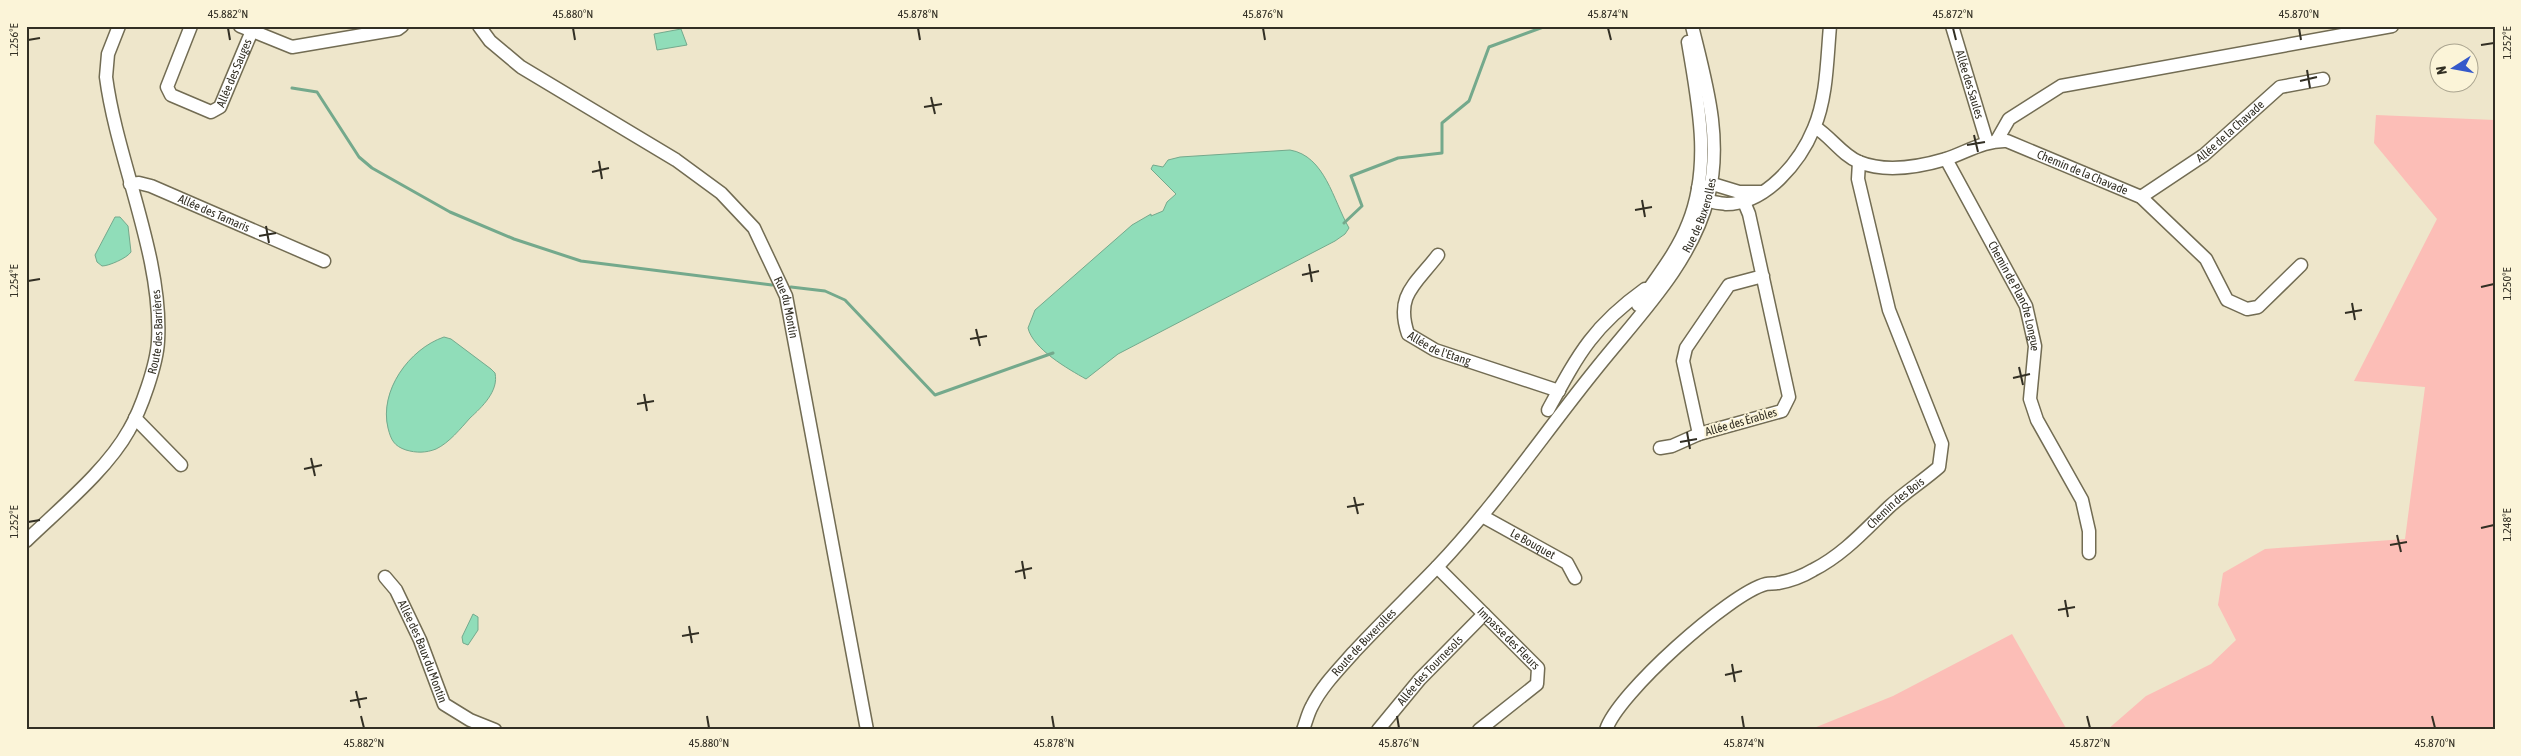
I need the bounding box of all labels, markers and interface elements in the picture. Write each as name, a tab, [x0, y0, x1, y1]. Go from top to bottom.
text: 45.882°N	[208, 7, 248, 21]
text: 45.880°N	[553, 7, 593, 21]
text: 45.878°N	[898, 7, 938, 21]
text: 45.876°N	[1243, 7, 1283, 21]
text: 45.874°N	[1588, 7, 1628, 21]
text: 45.872°N	[1933, 7, 1973, 21]
text: 45.870°N	[2279, 7, 2319, 21]
text: 1.256°E	[7, 23, 21, 57]
text: 1.252°E	[2500, 26, 2514, 60]
street label: Allée des Sauges	[214, 37, 255, 109]
north arrow	[2428, 42, 2478, 92]
street label: Allée des Saules	[1953, 48, 1987, 120]
text: N	[2433, 65, 2450, 76]
street label: Allée de la Chavade	[2194, 97, 2267, 165]
street label: Chemin de la Chavade	[2035, 147, 2130, 198]
street label: Rue de Buxerolles	[1679, 177, 1719, 255]
street label: Allée des Tamaris	[176, 192, 252, 235]
street label: Chemin de Planche Longue	[1985, 239, 2042, 352]
text: 1.254°E	[7, 264, 21, 298]
text: 1.250°E	[2500, 267, 2514, 301]
street label: Rue du Montin	[771, 274, 801, 340]
street label: Route des Barrières	[145, 289, 165, 376]
street label: Allée de l'Etang	[1405, 328, 1473, 369]
street label: Allée des Érables	[1703, 405, 1779, 439]
street label: Chemin des Bois	[1864, 475, 1927, 532]
text: 1.252°E	[7, 505, 21, 539]
text: 1.248°E	[2500, 508, 2514, 542]
street label: Le Bouquet	[1508, 526, 1558, 562]
street label: Allée des Baux du Montin	[395, 598, 450, 705]
street label: Impasse des Fleurs	[1474, 604, 1543, 673]
street label: Route de Buxerolles	[1329, 606, 1399, 679]
street label: Allée des Tournesols	[1394, 633, 1466, 708]
text: 45.882°N	[344, 736, 384, 750]
text: 45.880°N	[689, 736, 729, 750]
text: 45.878°N	[1034, 736, 1074, 750]
text: 45.876°N	[1379, 736, 1419, 750]
text: 45.874°N	[1724, 736, 1764, 750]
text: 45.872°N	[2070, 736, 2110, 750]
text: 45.870°N	[2415, 736, 2455, 750]

